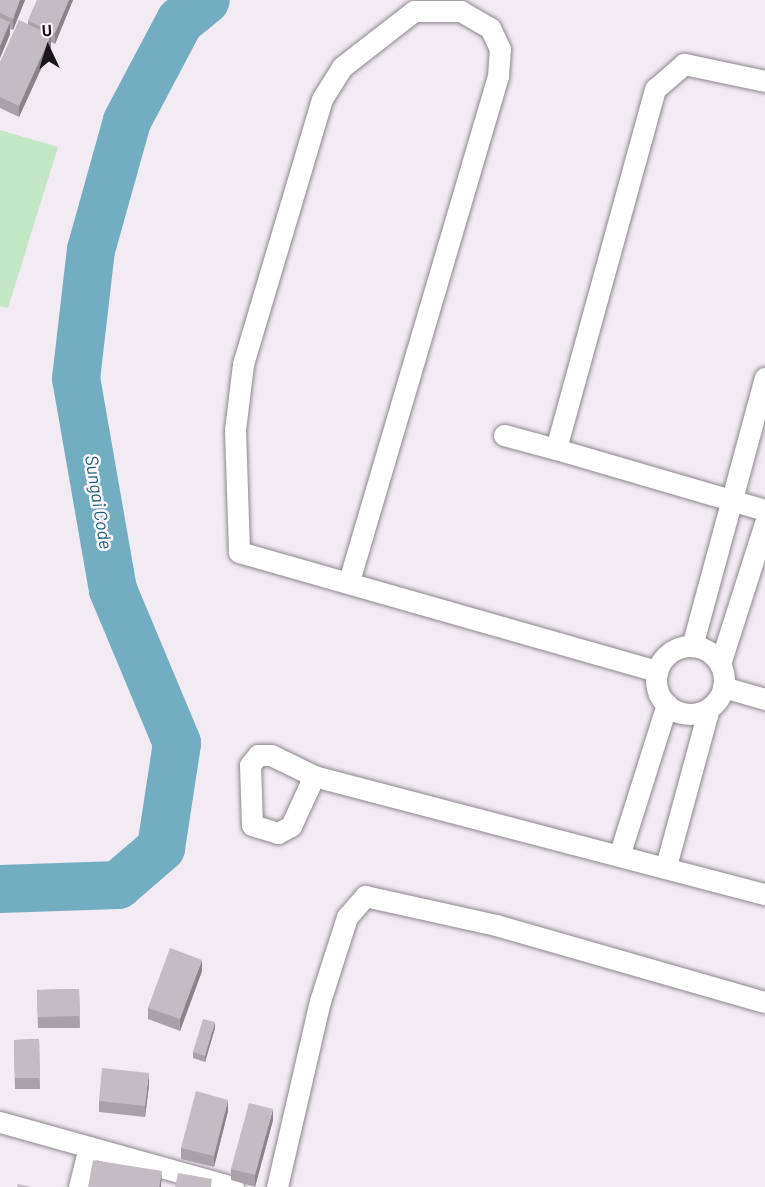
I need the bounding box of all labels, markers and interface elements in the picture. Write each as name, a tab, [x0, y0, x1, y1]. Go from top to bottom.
north arrow	[18, 18, 78, 78]
text: U	[41, 20, 52, 39]
water label: Sungai Code	[81, 454, 117, 550]

